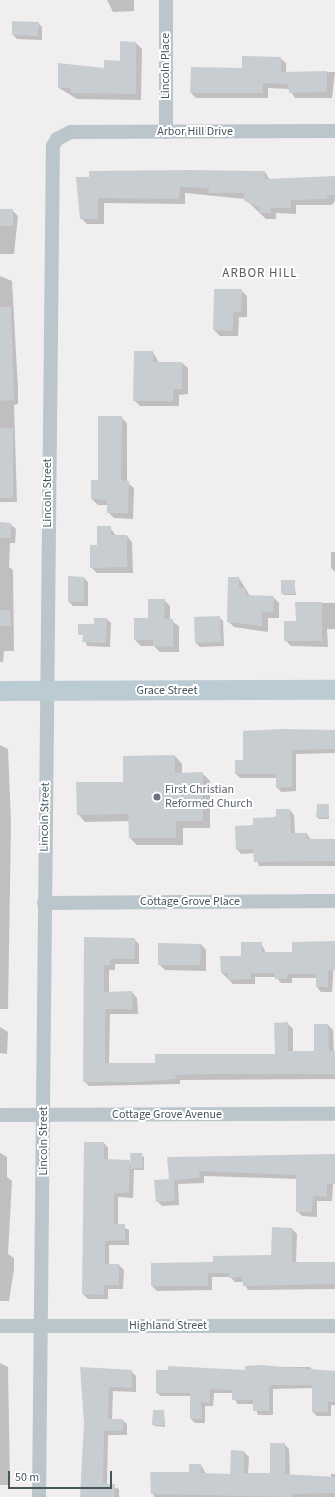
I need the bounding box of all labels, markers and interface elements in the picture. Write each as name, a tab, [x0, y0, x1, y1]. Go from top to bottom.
street label: Lincoln Place	[159, 33, 173, 99]
street label: Arbor Hill Drive	[157, 125, 233, 139]
district label: ARBOR HILL	[222, 265, 298, 281]
street label: Lincoln Street	[41, 458, 55, 528]
street label: Grace Street	[137, 684, 197, 698]
street label: Lincoln Street	[37, 782, 53, 852]
place label: First Christian Reformed Church	[165, 783, 253, 811]
marker: First Christian Reformed Church	[152, 792, 162, 802]
street label: Cottage Grove Place	[140, 895, 240, 909]
street label: Lincoln Street	[37, 1106, 51, 1176]
street label: Cottage Grove Avenue	[112, 1108, 222, 1122]
street label: Highland Street	[129, 1319, 207, 1333]
scale bar	[10, 1463, 114, 1489]
text: 50 m	[15, 1469, 39, 1486]

